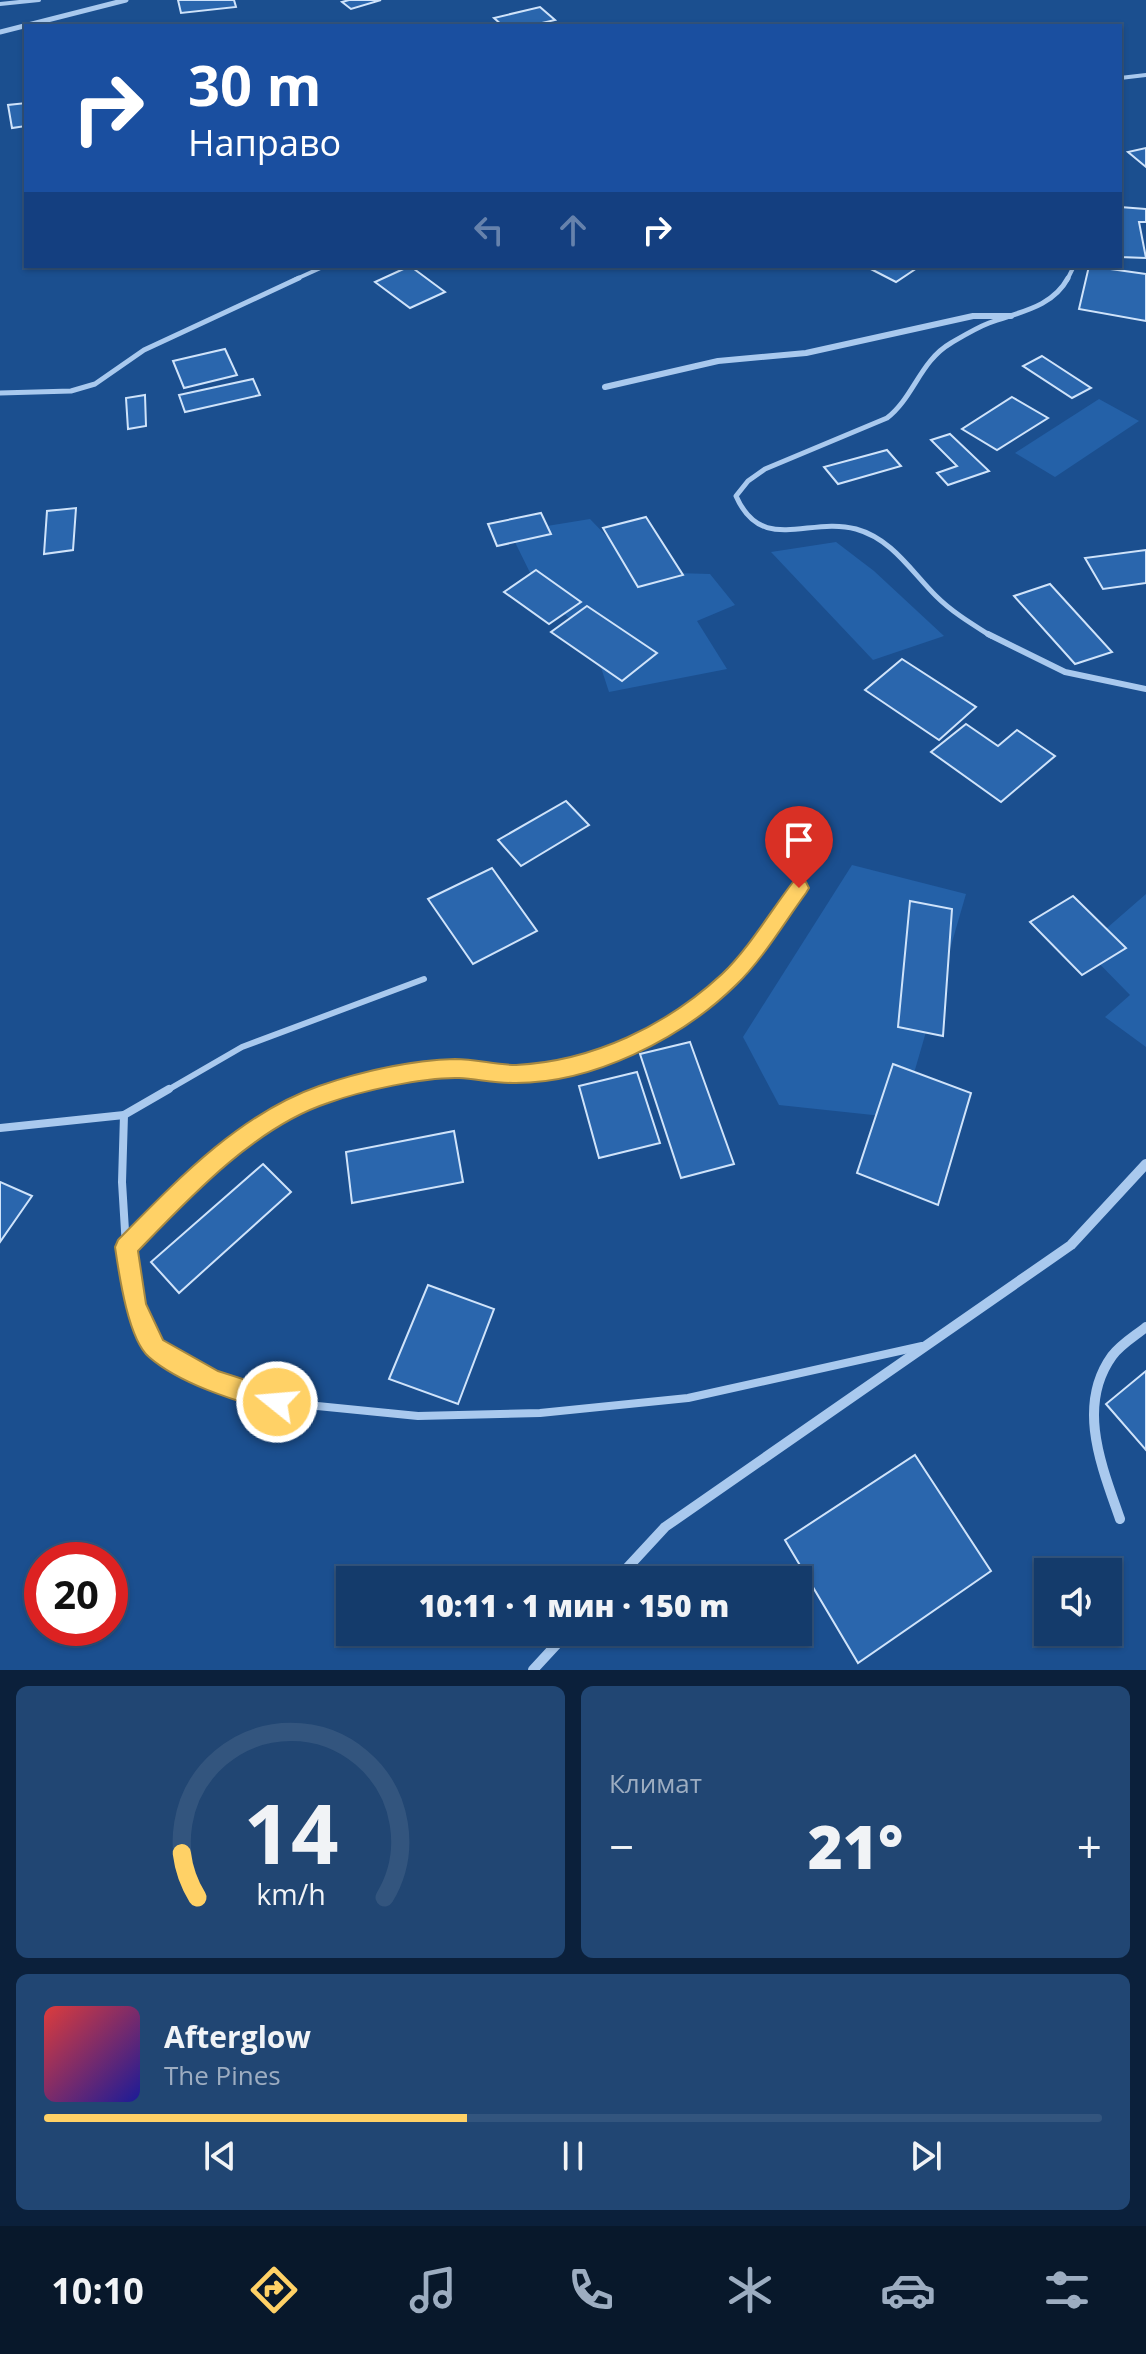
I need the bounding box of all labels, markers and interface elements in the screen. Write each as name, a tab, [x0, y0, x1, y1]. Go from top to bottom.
text: 30 m	[188, 46, 322, 122]
icon: right	[56, 56, 160, 160]
text: Направо	[188, 118, 341, 167]
icon: left	[467, 208, 511, 252]
icon: ahead	[551, 208, 595, 252]
icon: right	[635, 208, 679, 252]
pin	[765, 806, 833, 888]
icon: arrive	[777, 818, 821, 862]
position arrow	[235, 1360, 319, 1444]
speed limit sign: 20	[24, 1542, 128, 1646]
map controls	[1034, 1558, 1122, 1646]
button: sound	[1034, 1558, 1122, 1646]
text: 10:11 · 1 мин · 150 m	[419, 1585, 729, 1626]
text: Климат	[609, 1765, 702, 1801]
text: 14	[243, 1775, 338, 1888]
text: 21°	[808, 1805, 903, 1887]
text: −	[609, 1816, 634, 1876]
text: +	[1077, 1816, 1102, 1876]
text: km/h	[256, 1874, 325, 1913]
text: Afterglow	[164, 2016, 311, 2057]
text: The Pines	[164, 2057, 281, 2093]
icon: previous	[198, 2134, 242, 2178]
icon: pause	[551, 2134, 595, 2178]
icon: next	[904, 2134, 948, 2178]
icon: directions	[246, 2262, 302, 2318]
icon: music	[405, 2262, 461, 2318]
icon: phone	[563, 2262, 619, 2318]
icon: climate	[722, 2262, 778, 2318]
icon: car	[880, 2262, 936, 2318]
icon: filters	[1039, 2262, 1095, 2318]
text: 10:10	[51, 2266, 144, 2315]

